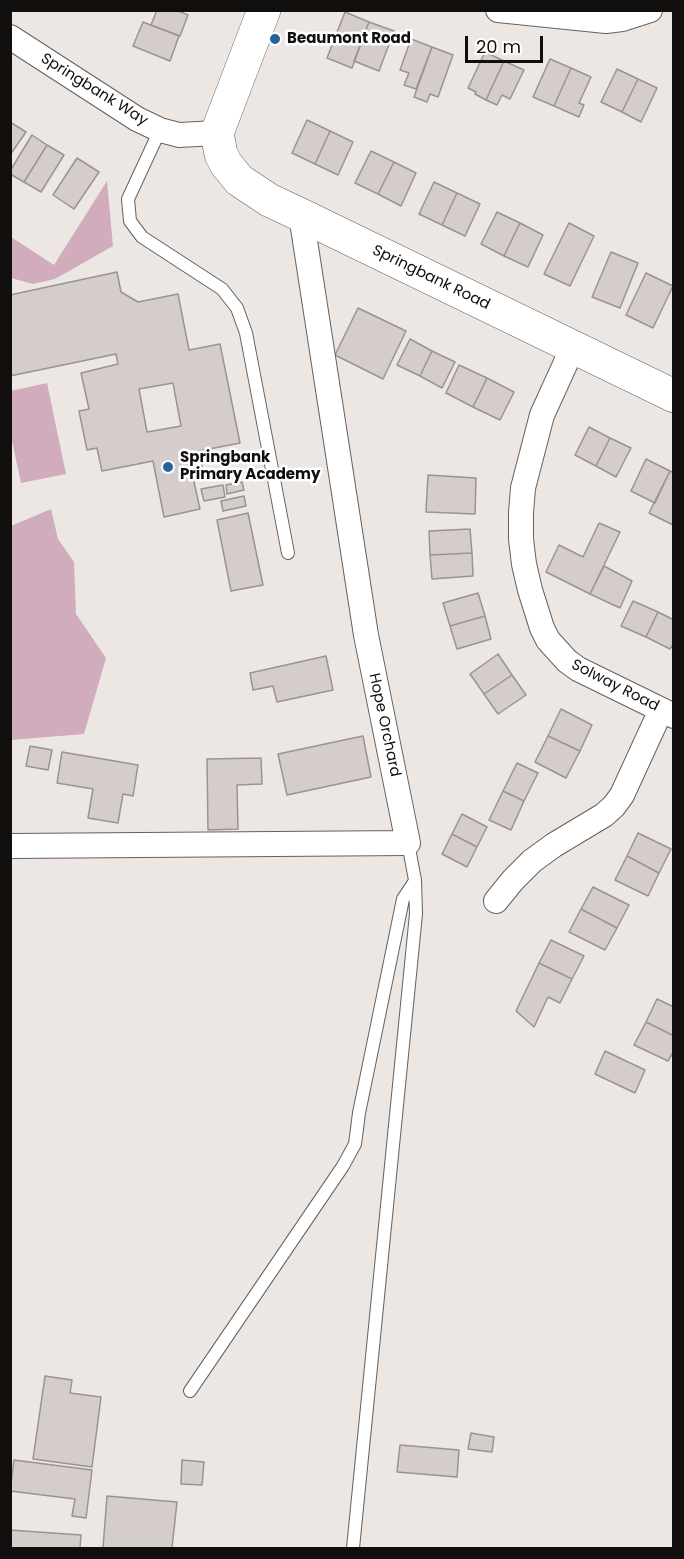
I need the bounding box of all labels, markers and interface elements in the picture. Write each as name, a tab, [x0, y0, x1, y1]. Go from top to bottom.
scale bar	[468, 24, 546, 62]
place label: Beaumont Road	[287, 30, 411, 48]
marker: Beaumont Road	[268, 32, 282, 46]
text: 20 m	[476, 34, 521, 59]
street label: Springbank Way	[37, 50, 151, 130]
street label: Springbank Road	[369, 242, 493, 314]
place label: Springbank Primary Academy	[180, 449, 320, 484]
marker: Springbank Primary Academy	[161, 460, 175, 474]
street label: Solway Road	[568, 656, 662, 716]
street label: Hope Orchard	[364, 672, 404, 778]

